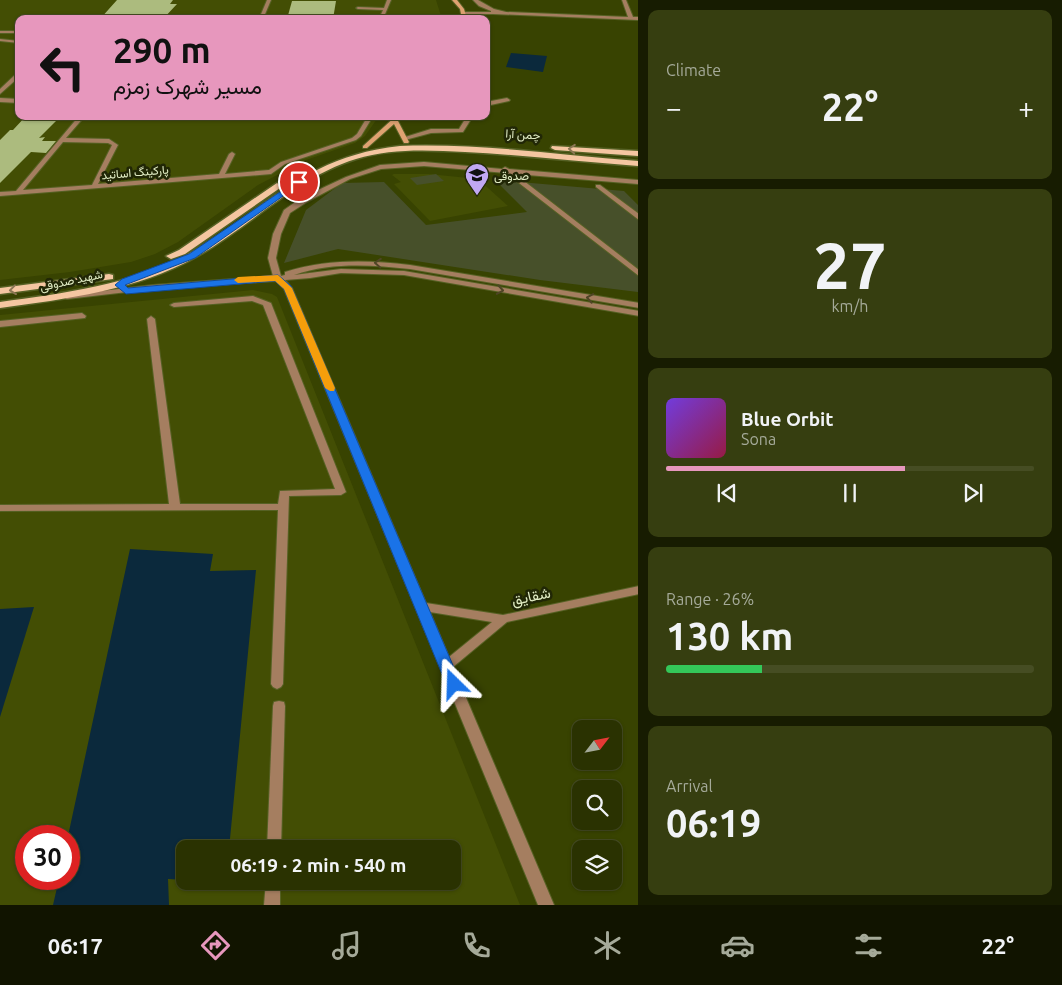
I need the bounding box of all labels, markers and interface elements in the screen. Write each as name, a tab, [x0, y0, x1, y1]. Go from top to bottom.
text: 290 m	[113, 30, 211, 70]
icon: left	[30, 35, 95, 100]
text: Climate	[666, 61, 721, 79]
text: مسیر شهرک زمزم	[113, 73, 262, 98]
text: 22°	[822, 86, 878, 128]
text: −	[666, 92, 682, 123]
text: +	[1018, 92, 1034, 123]
street label: چمن آرا	[505, 127, 541, 143]
one-way arrow	[568, 144, 576, 155]
pin	[278, 161, 320, 203]
school or university icon: صدوقی	[464, 162, 490, 196]
street label: پارکینگ اساتید	[101, 163, 170, 183]
icon: arrive	[285, 168, 313, 196]
place label: صدوقی	[494, 169, 529, 184]
text: 27	[813, 228, 887, 301]
one-way arrow	[374, 258, 382, 269]
street label: شهید صدوقی	[38, 267, 104, 295]
one-way arrow	[9, 284, 17, 295]
one-way arrow	[495, 284, 504, 294]
one-way arrow	[586, 293, 595, 303]
text: km/h	[832, 297, 868, 315]
text: Blue Orbit	[741, 408, 834, 430]
text: Sona	[741, 430, 776, 448]
icon: previous	[713, 479, 741, 507]
icon: pause	[836, 479, 864, 507]
icon: next	[959, 479, 987, 507]
street label: شقایق	[510, 584, 553, 610]
text: Range · 26%	[666, 590, 754, 608]
text: 130 km	[666, 615, 793, 657]
position arrow	[427, 657, 479, 709]
north arrow	[572, 720, 622, 770]
map controls	[572, 720, 622, 890]
text: Arrival	[666, 777, 713, 795]
button: search	[572, 780, 622, 830]
text: 06:19	[666, 802, 761, 844]
speed limit sign: 30	[15, 825, 80, 890]
button: layers	[572, 840, 622, 890]
text: 06:19 · 2 min · 540 m	[231, 854, 406, 876]
icon: directions	[198, 928, 233, 963]
icon: music	[329, 928, 364, 963]
icon: phone	[459, 928, 494, 963]
icon: climate	[590, 928, 625, 963]
icon: car	[720, 928, 755, 963]
icon: filters	[851, 928, 886, 963]
text: 06:17	[48, 933, 103, 958]
text: 22°	[982, 933, 1014, 958]

